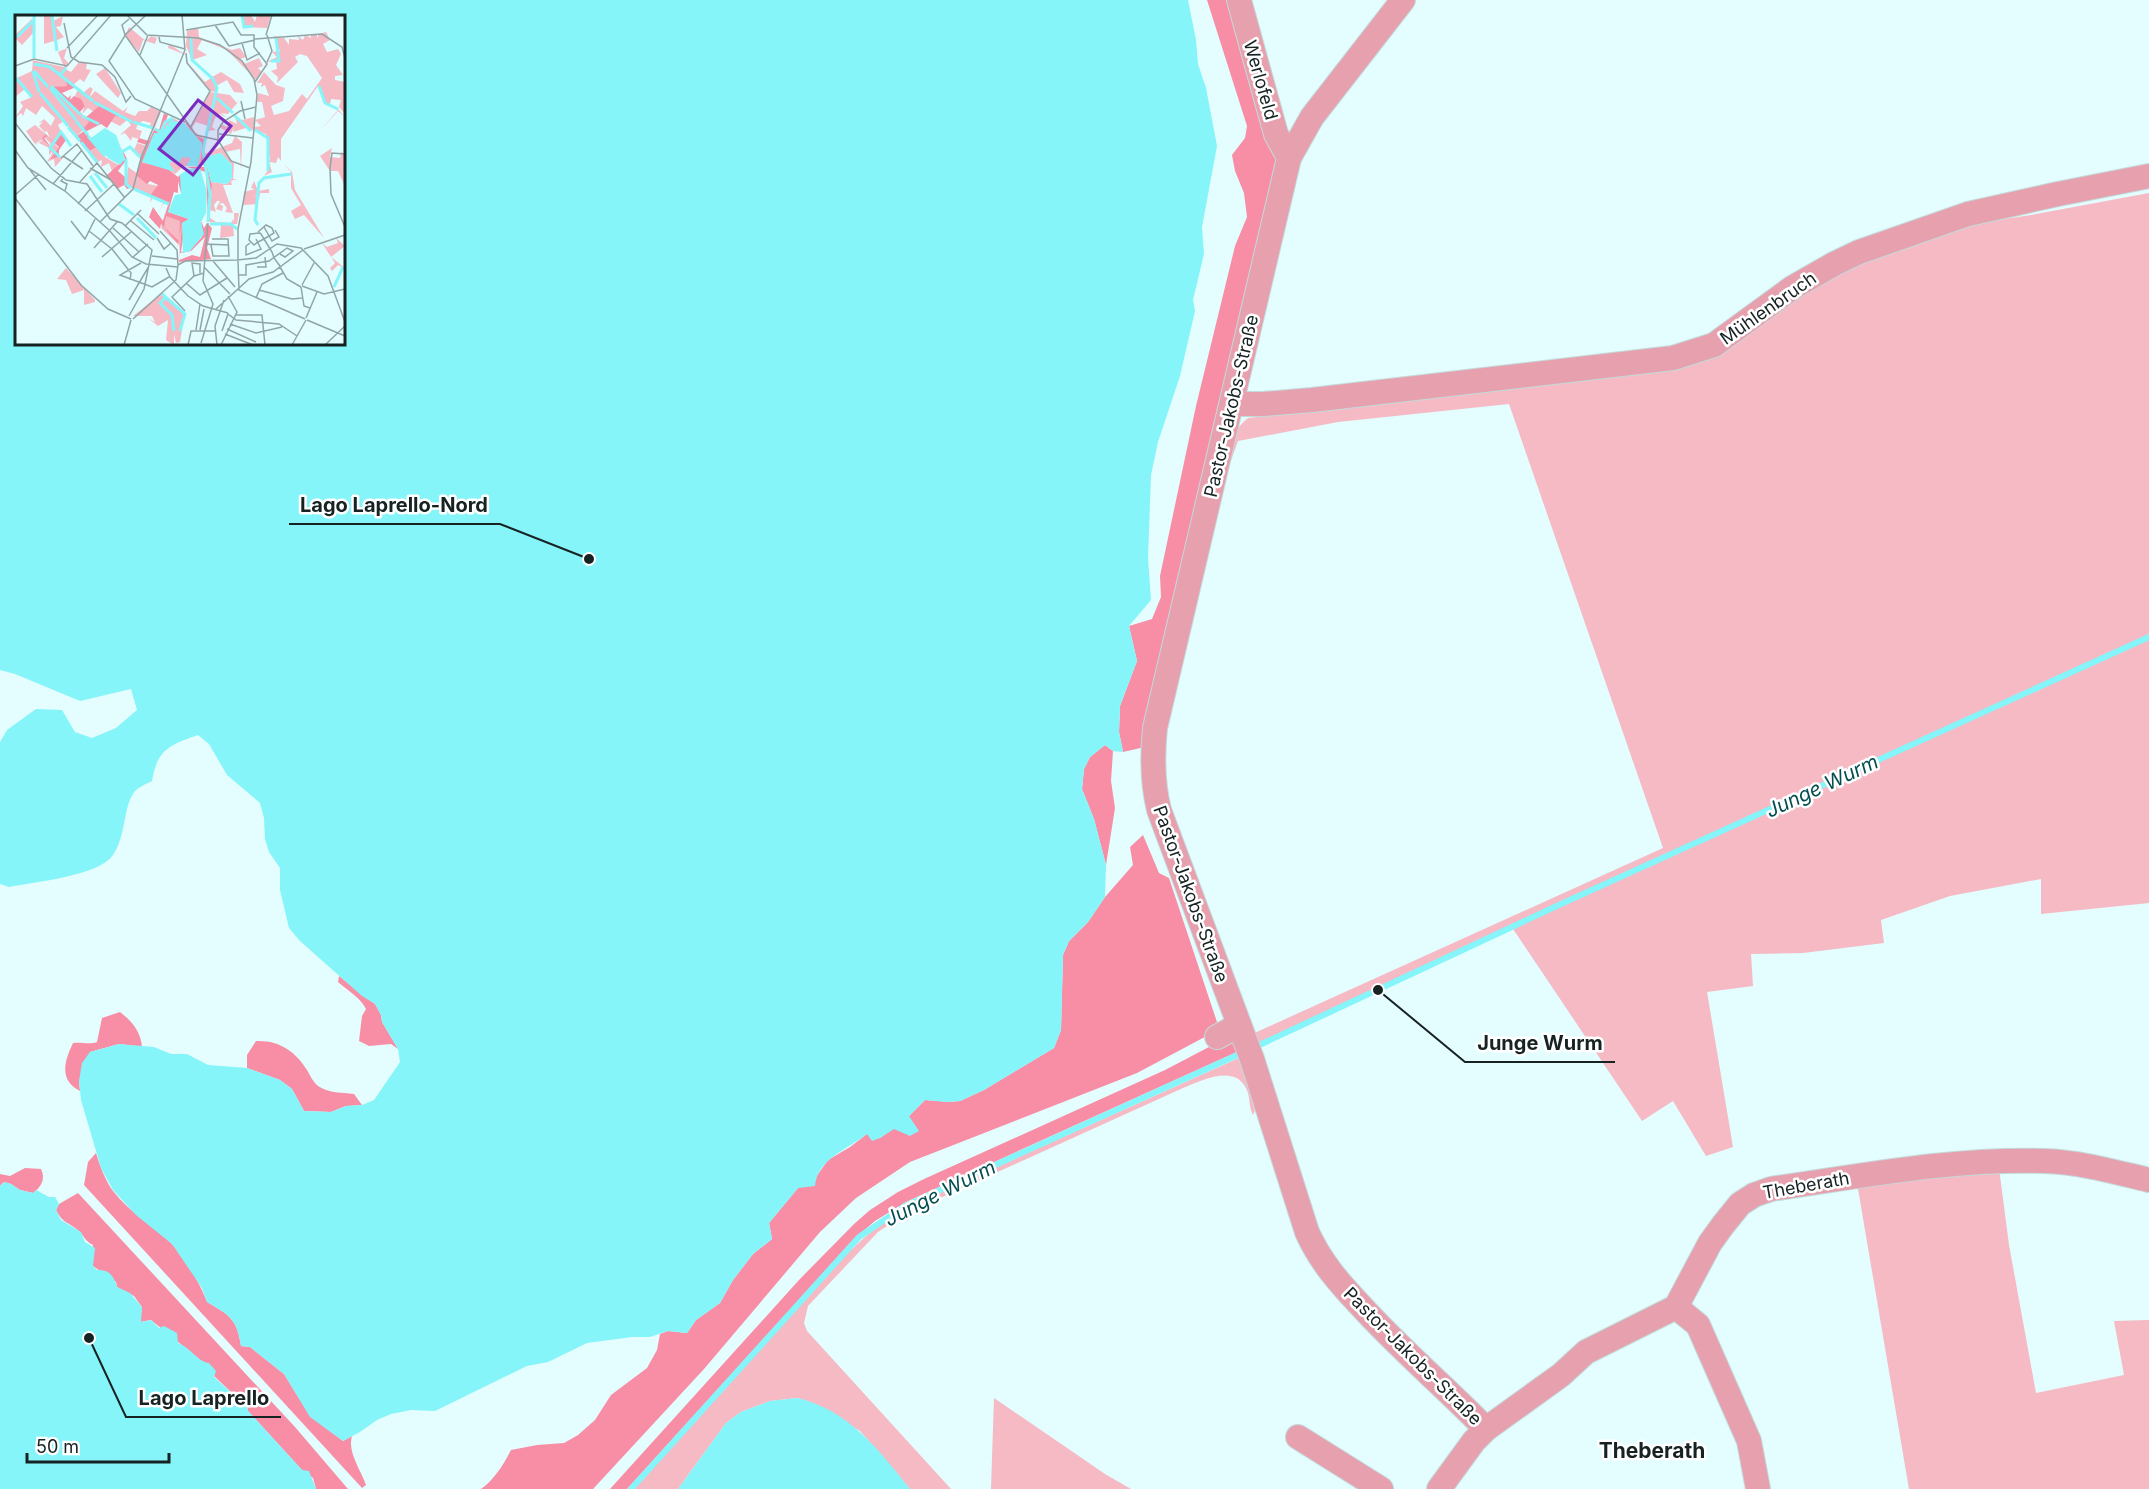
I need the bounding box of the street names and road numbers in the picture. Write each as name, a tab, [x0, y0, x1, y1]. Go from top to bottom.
street label: Werlofeld	[1240, 38, 1282, 122]
street label: Mühlenbruch	[1716, 267, 1820, 349]
street label: Pastor-Jakobs-Straße	[1200, 313, 1262, 499]
street label: Pastor-Jakobs-Straße	[1149, 803, 1233, 985]
street label: Theberath	[1761, 1167, 1851, 1203]
street label: Pastor-Jakobs-Straße	[1340, 1283, 1486, 1429]

